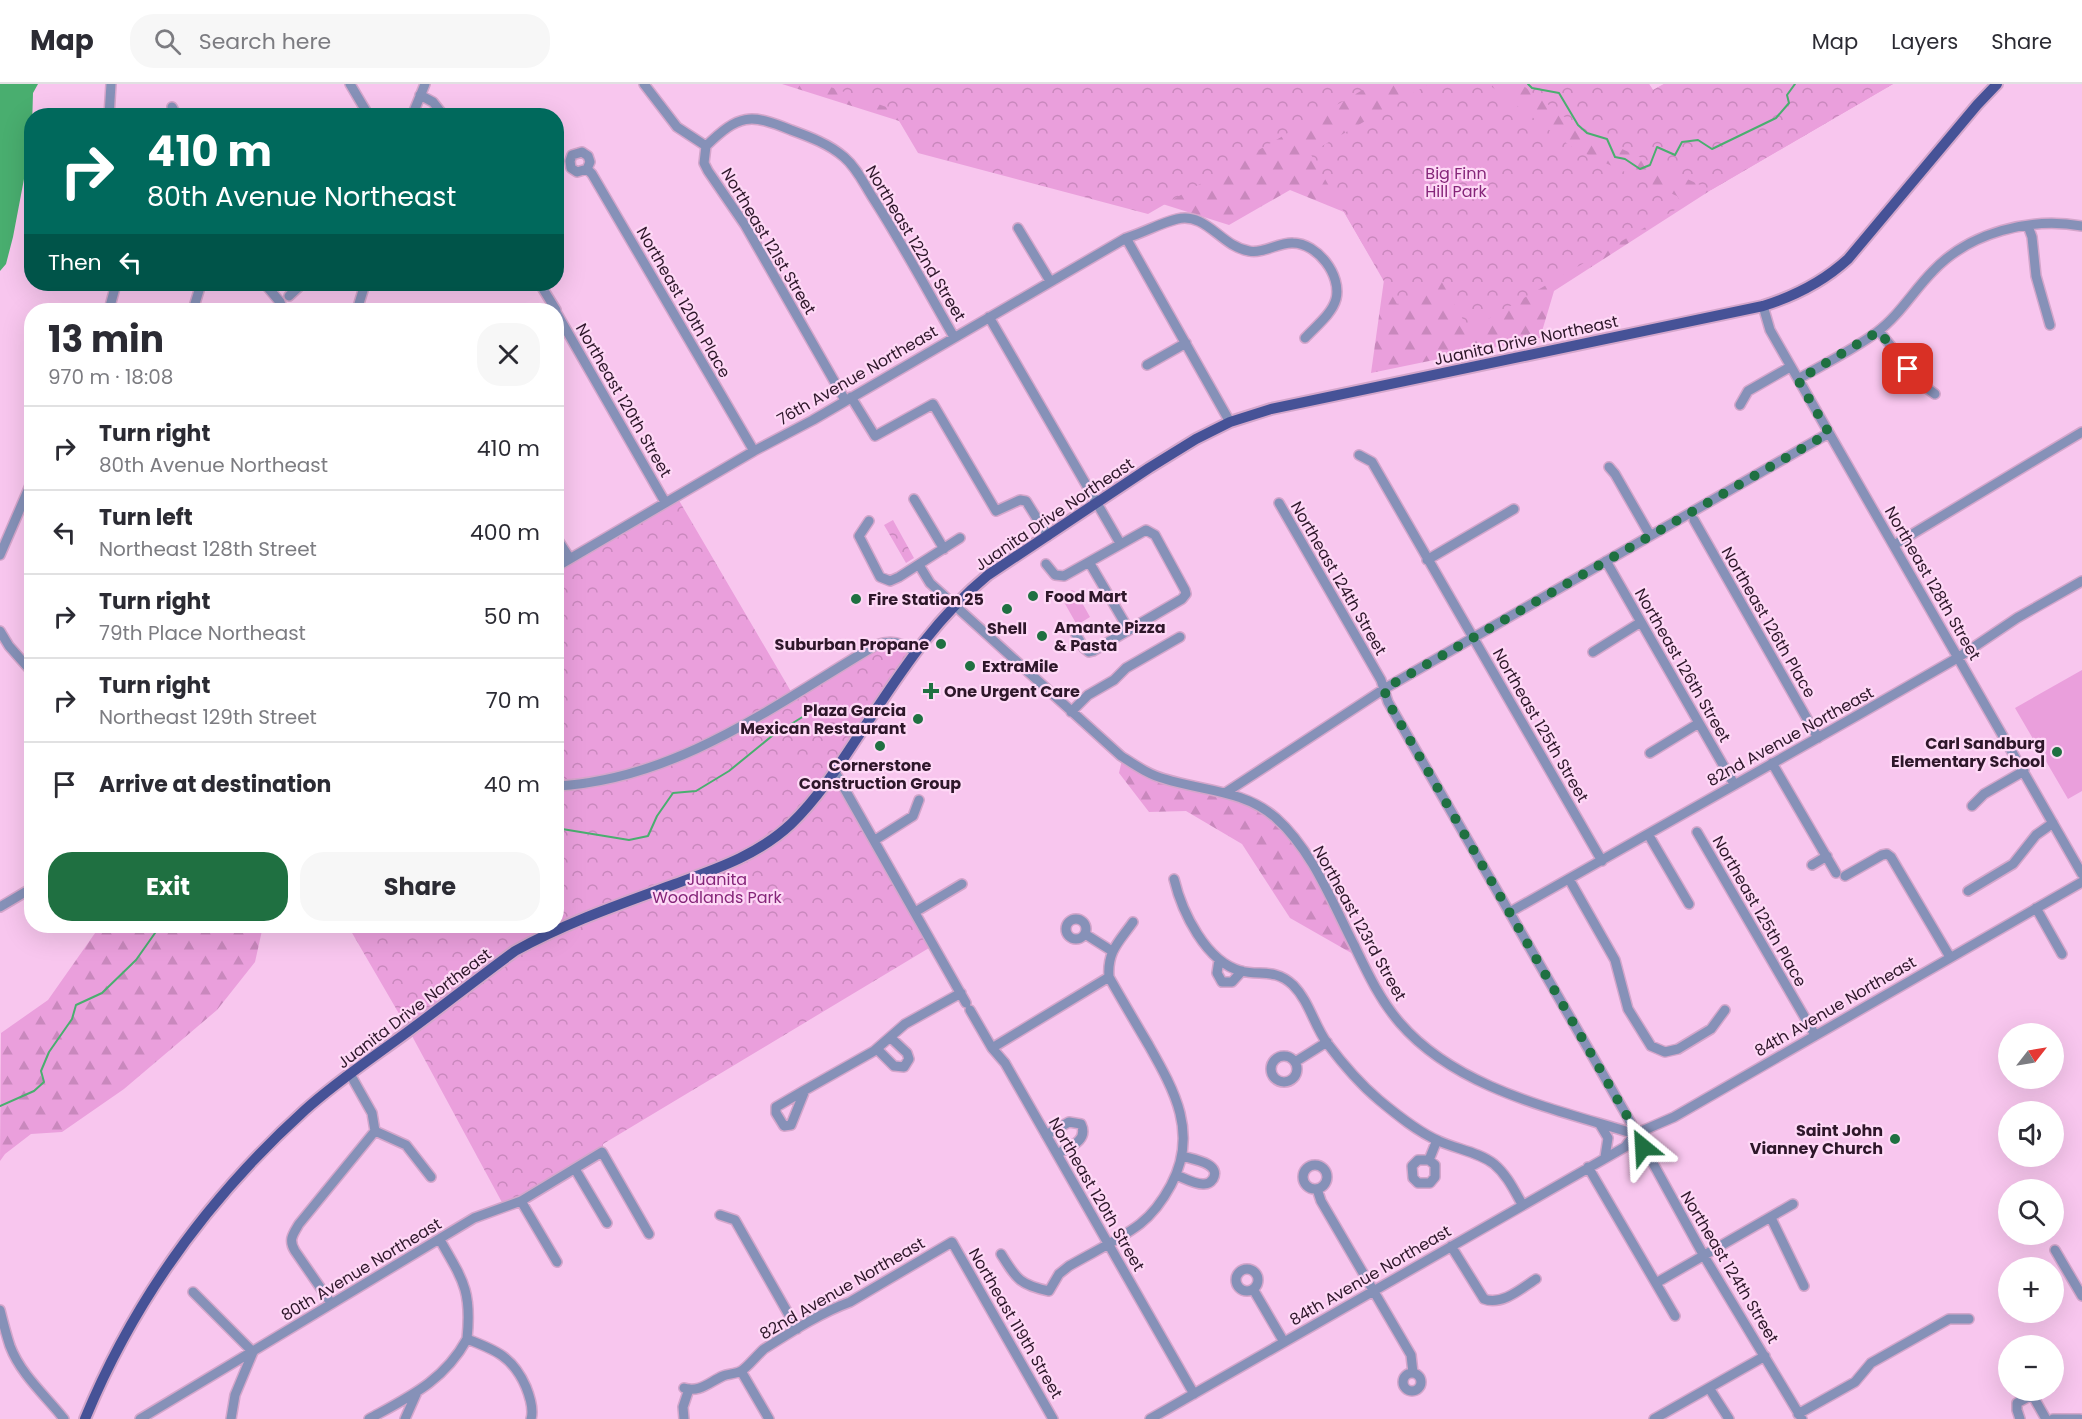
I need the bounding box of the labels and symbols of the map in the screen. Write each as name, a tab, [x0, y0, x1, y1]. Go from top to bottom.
street label: Northeast 122nd Street	[860, 161, 971, 326]
park label: Big Finn Hill Park	[1425, 162, 1487, 203]
street label: Northeast 121st Street	[716, 164, 822, 319]
street label: Northeast 120th Place	[631, 222, 736, 382]
street label: Juanita Drive Northeast	[1432, 310, 1620, 371]
street label: Northeast 120th Street	[570, 319, 677, 482]
street label: 76th Avenue Northeast	[773, 320, 942, 431]
pin	[1882, 343, 1933, 394]
street label: Juanita Drive Northeast	[970, 452, 1139, 576]
street label: Northeast 124th Street	[1285, 497, 1392, 660]
street label: Northeast 128th Street	[1879, 502, 1986, 665]
street label: Northeast 126th Place	[1716, 542, 1821, 702]
street label: Northeast 126th Street	[1629, 584, 1736, 747]
place label: Food Mart	[1045, 585, 1127, 608]
place label: Fire Station 25	[868, 588, 984, 611]
marker: Food Mart	[1026, 589, 1040, 603]
marker: Fire Station 25	[849, 592, 863, 606]
marker: Shell	[1000, 602, 1014, 616]
place label: Amante Pizza & Pasta	[1054, 616, 1166, 657]
place label: Shell	[987, 617, 1027, 640]
marker: Amante Pizza & Pasta	[1035, 629, 1049, 643]
place label: Suburban Propane	[775, 633, 929, 656]
marker: Suburban Propane	[934, 637, 948, 651]
street label: Northeast 125th Street	[1487, 644, 1594, 807]
place label: ExtraMile	[982, 655, 1058, 678]
marker: ExtraMile	[963, 659, 977, 673]
place label: One Urgent Care	[944, 680, 1080, 703]
street label: 82nd Avenue Northeast	[1703, 681, 1878, 792]
marker: One Urgent Care	[922, 682, 940, 700]
place label: Plaza Garcia Mexican Restaurant	[740, 699, 906, 740]
marker: Plaza Garcia Mexican Restaurant	[911, 712, 925, 726]
place label: Carl Sandburg Elementary School	[1891, 732, 2045, 773]
marker: Cornerstone Construction Group	[873, 739, 887, 753]
marker: Carl Sandburg Elementary School	[2050, 745, 2064, 759]
place label: Cornerstone Construction Group	[799, 754, 961, 795]
street label: Northeast 125th Place	[1707, 831, 1812, 991]
street label: Northeast 123rd Street	[1307, 841, 1412, 1005]
park label: Juanita Woodlands Park	[652, 868, 783, 909]
street label: Juanita Drive Northeast	[333, 943, 496, 1074]
street label: 84th Avenue Northeast	[1750, 951, 1921, 1062]
north arrow	[1998, 1023, 2064, 1089]
street label: Northeast 120th Street	[1043, 1113, 1150, 1276]
position arrow	[1611, 1115, 1675, 1179]
place label: Saint John Vianney Church	[1750, 1119, 1883, 1160]
marker: Saint John Vianney Church	[1888, 1132, 1902, 1146]
street label: Northeast 124th Street	[1675, 1187, 1784, 1348]
street label: 80th Avenue Northeast	[277, 1212, 446, 1326]
street label: 84th Avenue Northeast	[1285, 1220, 1456, 1331]
street label: 82nd Avenue Northeast	[755, 1232, 929, 1345]
street label: Northeast 119th Street	[963, 1244, 1068, 1403]

